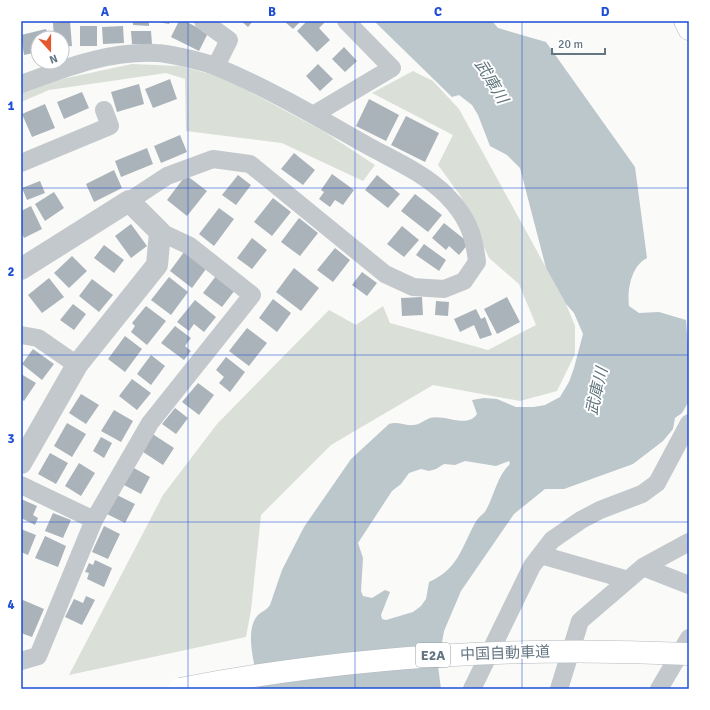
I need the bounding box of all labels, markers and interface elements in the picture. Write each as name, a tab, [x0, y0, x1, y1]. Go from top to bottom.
text: A	[101, 4, 110, 20]
text: B	[268, 4, 276, 20]
text: C	[434, 4, 442, 20]
text: D	[601, 4, 610, 20]
north arrow	[30, 30, 70, 70]
scale bar	[552, 30, 605, 56]
text: 20 m	[558, 37, 583, 52]
text: N	[48, 51, 59, 66]
water label: 武庫川	[470, 56, 513, 109]
text: 1	[7, 98, 15, 114]
text: 2	[7, 264, 15, 280]
water label: 武庫川	[582, 364, 613, 417]
text: 3	[7, 431, 15, 447]
text: 4	[7, 597, 15, 613]
street label: 中国自動車道	[460, 642, 550, 664]
road number: E2A	[416, 643, 450, 667]

